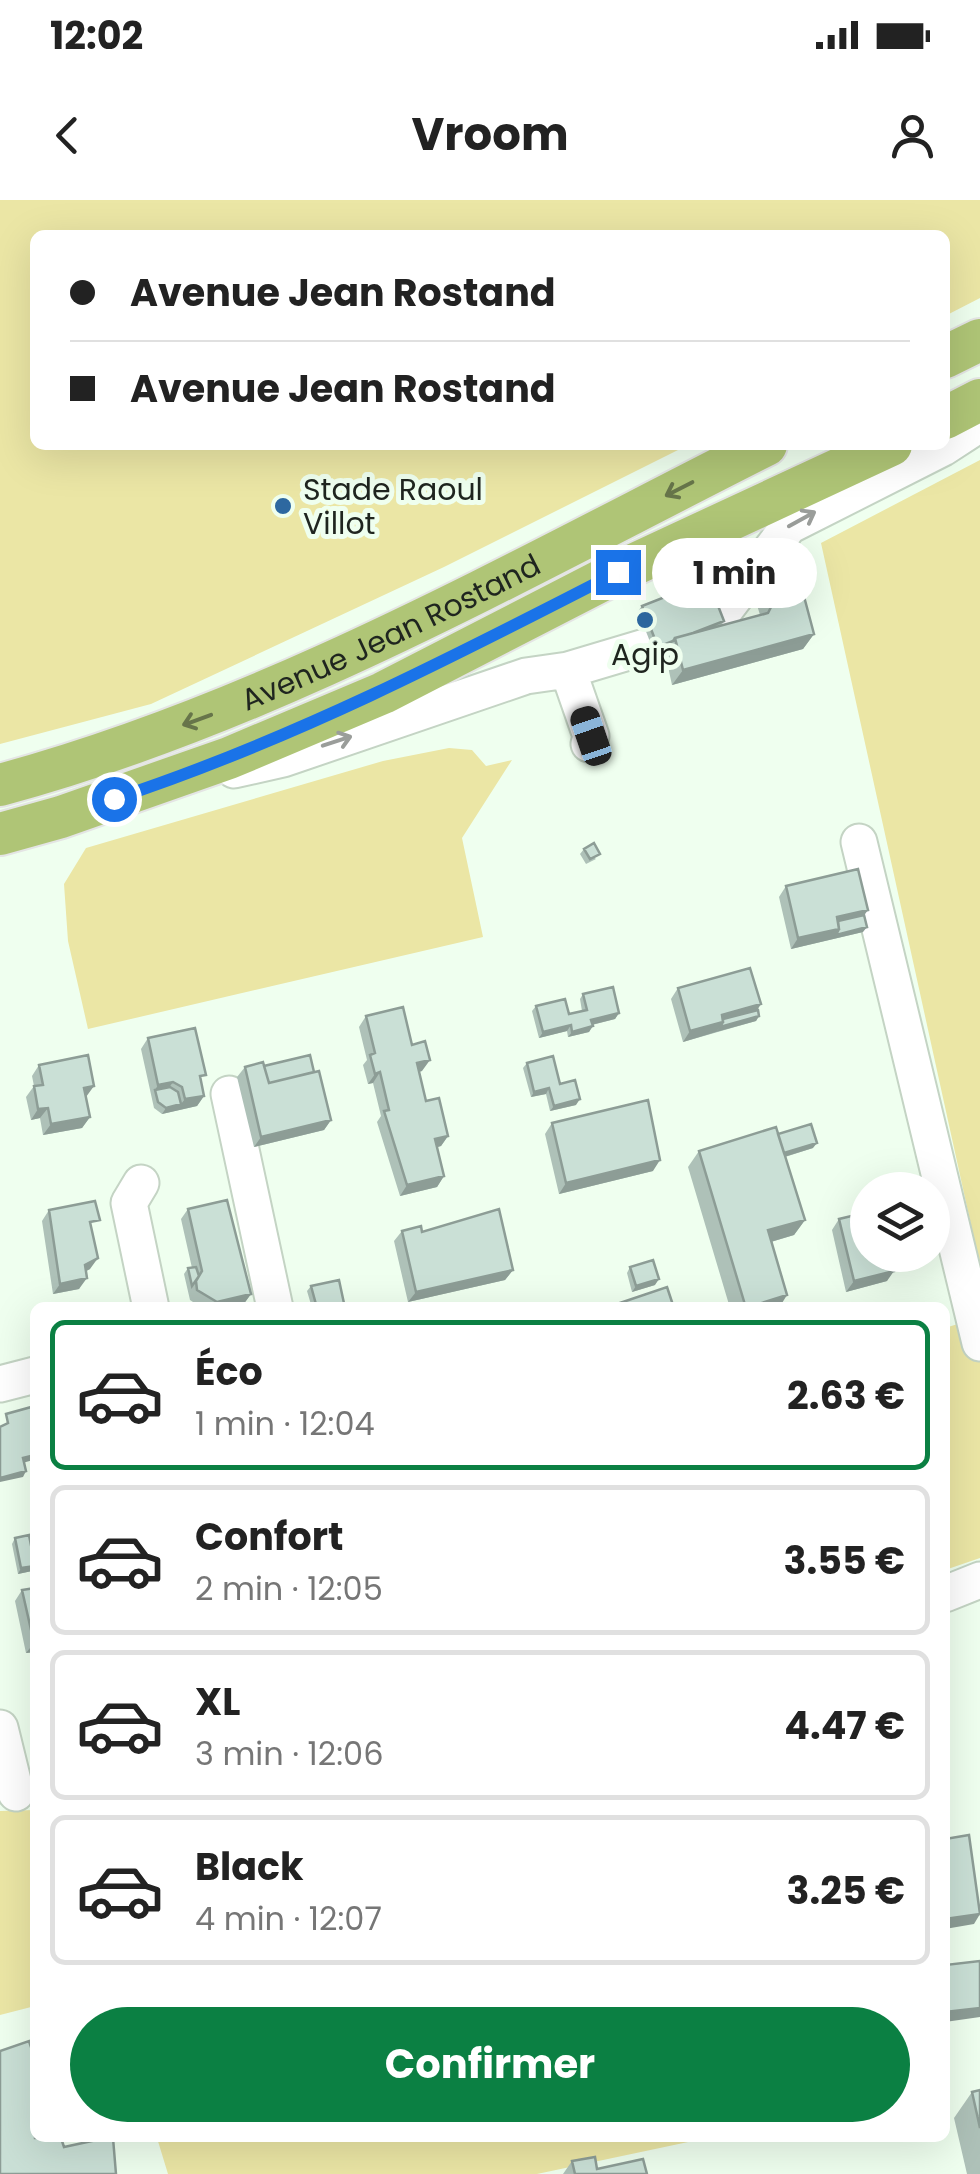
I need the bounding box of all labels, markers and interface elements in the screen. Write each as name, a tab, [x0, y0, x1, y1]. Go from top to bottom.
text: 12:02	[50, 9, 143, 62]
text: Vroom	[411, 103, 569, 166]
icon: back	[40, 108, 95, 163]
icon: person	[885, 108, 940, 163]
text: Avenue Jean Rostand	[130, 266, 556, 319]
text: Avenue Jean Rostand	[130, 362, 556, 415]
place label: Stade Raoul Villot	[303, 468, 483, 545]
one-way arrow	[664, 480, 694, 499]
marker: Stade Raoul Villot	[272, 495, 294, 517]
one-way arrow	[787, 509, 817, 529]
callout: 1 min	[653, 537, 818, 607]
street label: Avenue Jean Rostand	[234, 543, 548, 721]
route end	[596, 550, 641, 595]
text: 1 min	[693, 550, 776, 595]
marker: Agip	[634, 609, 656, 631]
place label: Agip	[611, 633, 679, 676]
car	[567, 703, 615, 769]
one-way arrow	[182, 712, 213, 730]
one-way arrow	[320, 731, 352, 749]
route start	[92, 777, 137, 822]
map controls	[850, 1172, 950, 1272]
button: layers	[850, 1172, 950, 1272]
text: Éco	[195, 1345, 263, 1398]
icon: car	[75, 1350, 165, 1440]
text: 2.63 €	[787, 1369, 905, 1422]
text: 1 min · 12:04	[195, 1401, 375, 1446]
text: Confort	[195, 1510, 343, 1563]
icon: car	[75, 1515, 165, 1605]
text: 3.55 €	[784, 1534, 905, 1587]
text: 2 min · 12:05	[195, 1566, 383, 1611]
text: XL	[195, 1675, 240, 1728]
icon: car	[75, 1680, 165, 1770]
text: 4.47 €	[784, 1699, 905, 1752]
text: 3 min · 12:06	[195, 1731, 383, 1776]
text: Black	[195, 1840, 304, 1893]
icon: car	[75, 1845, 165, 1935]
text: 3.25 €	[787, 1864, 905, 1917]
text: 4 min · 12:07	[195, 1896, 382, 1941]
button: Confirmer	[70, 2007, 910, 2122]

